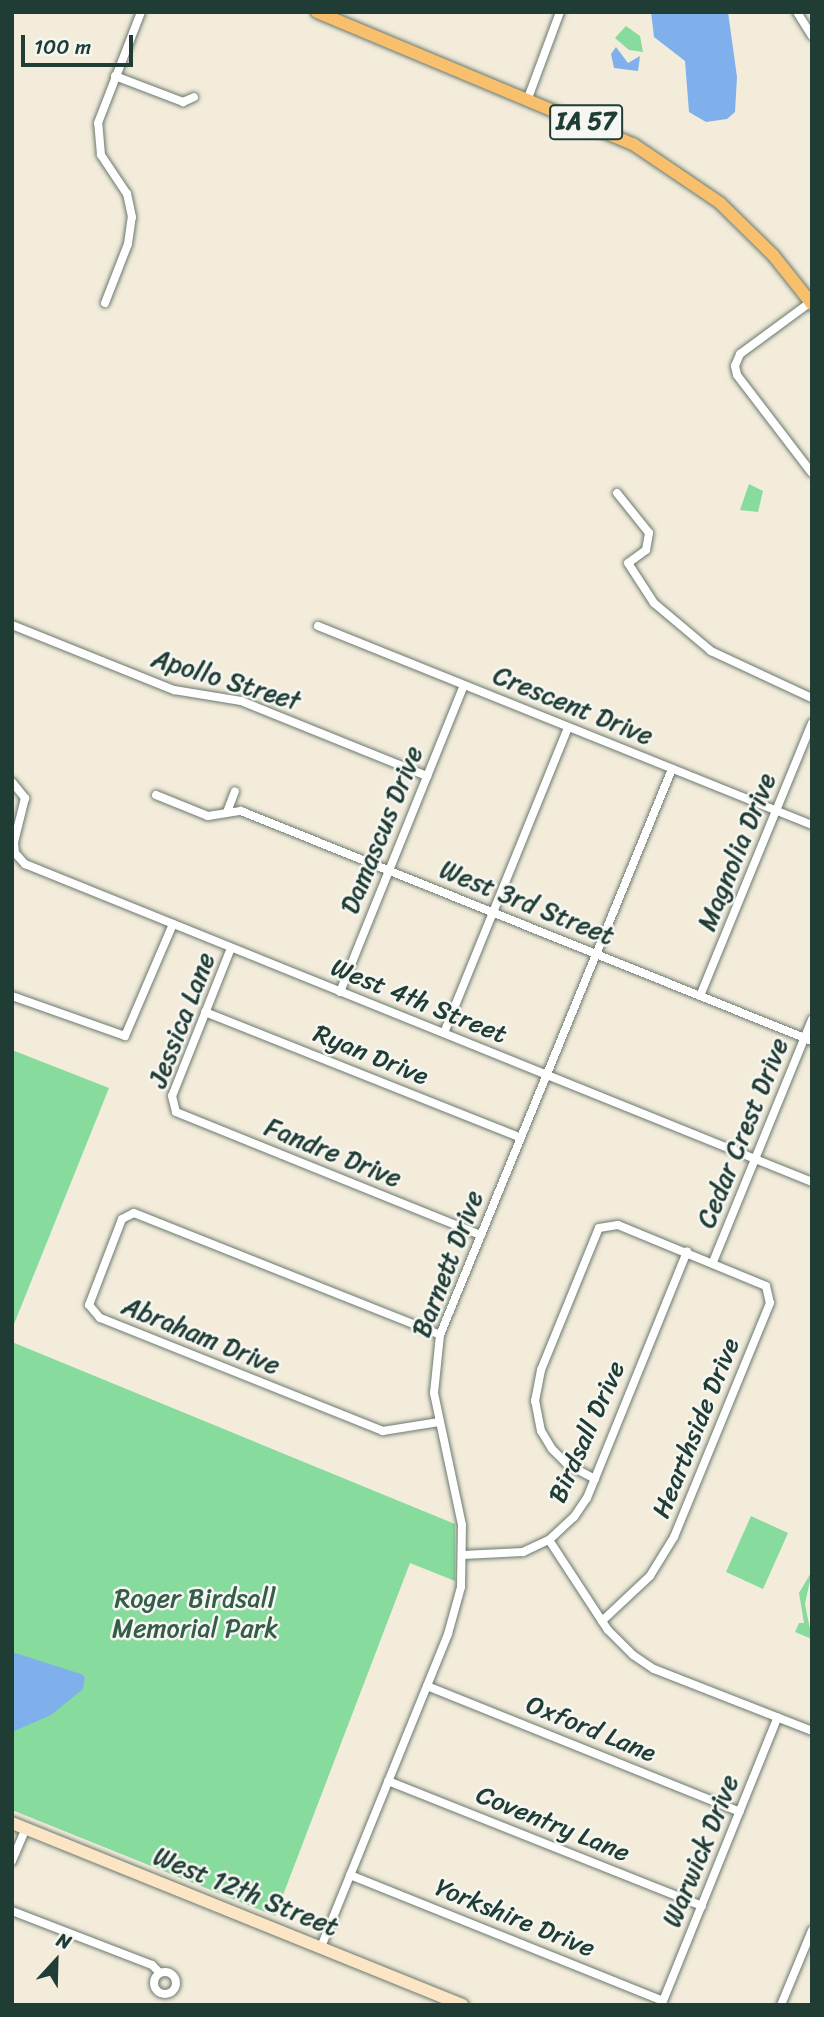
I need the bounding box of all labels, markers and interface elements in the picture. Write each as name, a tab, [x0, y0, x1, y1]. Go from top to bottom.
scale bar	[24, 21, 136, 65]
text: 100 m	[34, 28, 91, 66]
road number: IA 57	[548, 101, 624, 142]
street label: Apollo Street	[148, 643, 304, 717]
street label: Crescent Drive	[489, 660, 657, 752]
street label: Damascus Drive	[334, 742, 430, 918]
street label: Magnolia Drive	[691, 768, 783, 936]
street label: West 3rd Street	[436, 854, 618, 952]
street label: Jessica Lane	[142, 948, 222, 1092]
street label: West 4th Street	[326, 952, 512, 1050]
street label: Ryan Drive	[309, 1018, 433, 1092]
street label: Cedar Crest Drive	[691, 1033, 795, 1233]
street label: Fandre Drive	[260, 1111, 406, 1195]
street label: Barnett Drive	[406, 1186, 490, 1342]
street label: Abraham Drive	[118, 1290, 284, 1382]
street label: Hearthside Drive	[646, 1333, 746, 1523]
street label: Birdsall Drive	[542, 1356, 632, 1508]
park label: Roger Birdsall Memorial Park	[112, 1583, 278, 1644]
street label: Oxford Lane	[521, 1689, 661, 1769]
street label: Warwick Drive	[656, 1770, 746, 1932]
street label: Coventry Lane	[472, 1779, 634, 1869]
street label: West 12th Street	[149, 1841, 343, 1943]
street label: Yorkshire Drive	[431, 1872, 599, 1964]
text: N	[52, 1923, 76, 1959]
north arrow	[21, 1926, 91, 1996]

